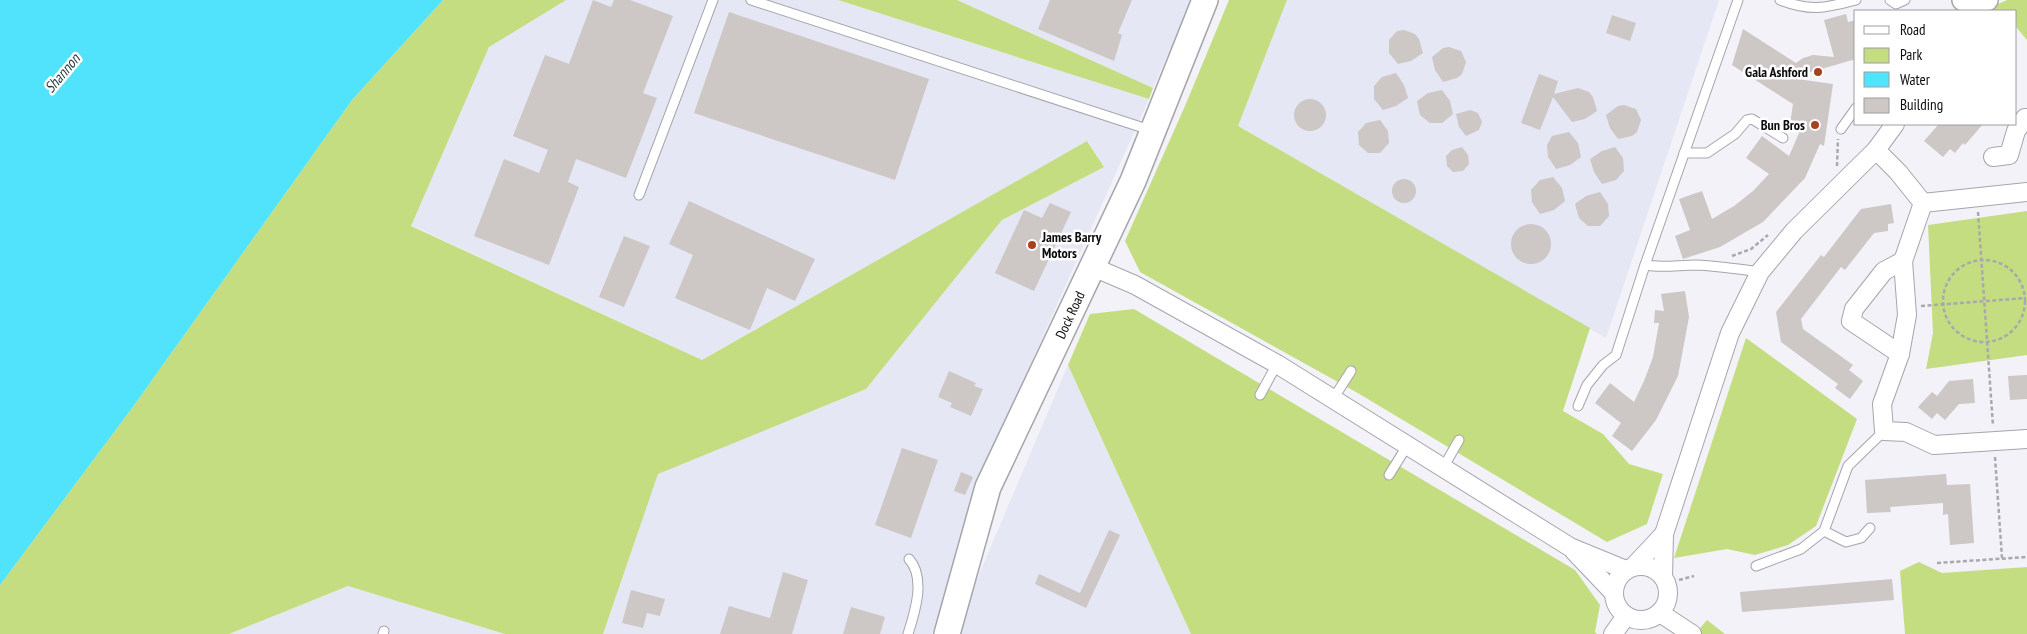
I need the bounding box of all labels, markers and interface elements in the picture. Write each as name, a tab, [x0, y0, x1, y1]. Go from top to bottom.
legend	[1854, 10, 2017, 125]
text: Road	[1900, 20, 1926, 39]
text: Park	[1900, 45, 1922, 64]
water label: Shannon	[40, 48, 85, 96]
place label: Gala Ashford	[1745, 63, 1808, 81]
marker: Gala Ashford	[1812, 66, 1824, 78]
text: Water	[1900, 70, 1931, 89]
text: Building	[1900, 95, 1943, 114]
place label: Bun Bros	[1761, 116, 1805, 134]
marker: Bun Bros	[1809, 119, 1821, 131]
place label: James Barry Motors	[1041, 228, 1102, 262]
marker: James Barry Motors	[1026, 239, 1038, 251]
street label: Dock Road	[1051, 288, 1089, 342]

